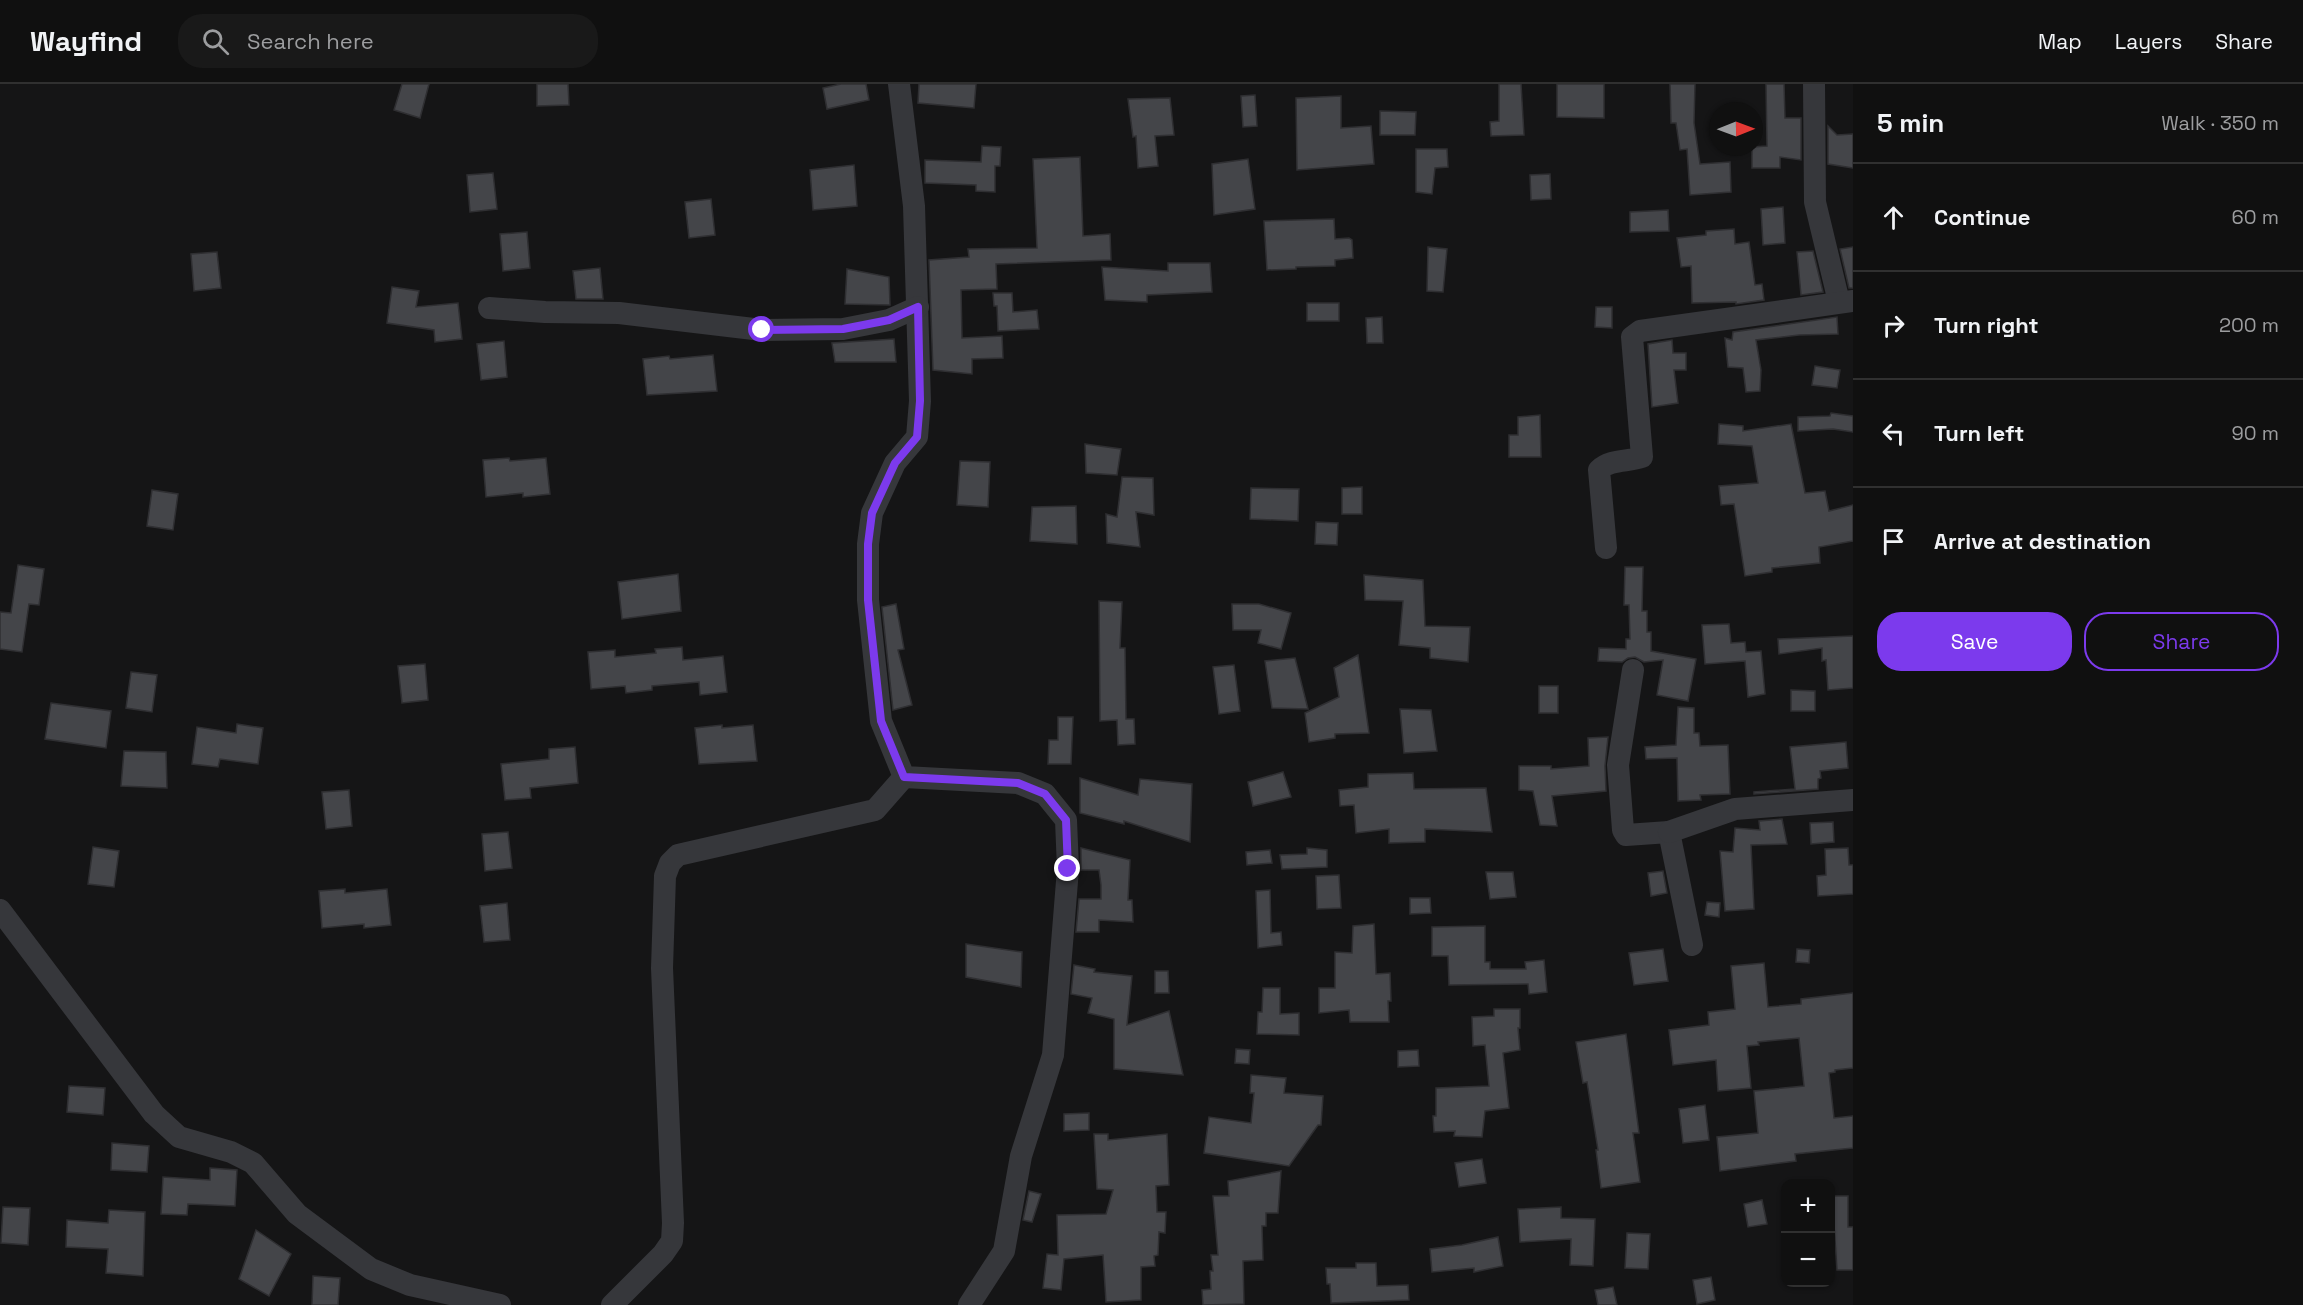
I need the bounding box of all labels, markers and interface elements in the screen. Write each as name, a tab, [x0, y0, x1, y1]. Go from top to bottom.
search box	[178, 14, 598, 68]
text: Wayfind	[30, 23, 142, 59]
icon: search	[199, 25, 232, 58]
text: Search here	[247, 27, 374, 55]
text: Map	[2038, 28, 2082, 55]
text: Layers	[2115, 28, 2182, 55]
text: Share	[2215, 28, 2273, 55]
north arrow	[1709, 102, 1763, 156]
text: 5 min	[1877, 106, 1944, 140]
text: Walk · 350 m	[2161, 110, 2279, 136]
icon: ahead	[1877, 201, 1910, 234]
text: Continue	[1934, 203, 2030, 231]
text: 60 m	[2232, 204, 2279, 230]
icon: right	[1877, 309, 1910, 342]
text: Turn right	[1934, 311, 2039, 339]
text: 200 m	[2219, 312, 2279, 338]
route start	[748, 316, 774, 342]
icon: left	[1877, 417, 1910, 450]
text: Turn left	[1934, 419, 2024, 447]
text: 90 m	[2232, 420, 2279, 446]
icon: arrive	[1877, 525, 1910, 558]
text: Arrive at destination	[1934, 527, 2151, 555]
button: Save	[1877, 612, 2072, 671]
button: Share	[2084, 612, 2279, 671]
route end	[1054, 855, 1080, 881]
map controls	[1781, 1179, 1835, 1287]
button: +	[1781, 1179, 1835, 1233]
button: −	[1781, 1233, 1835, 1287]

